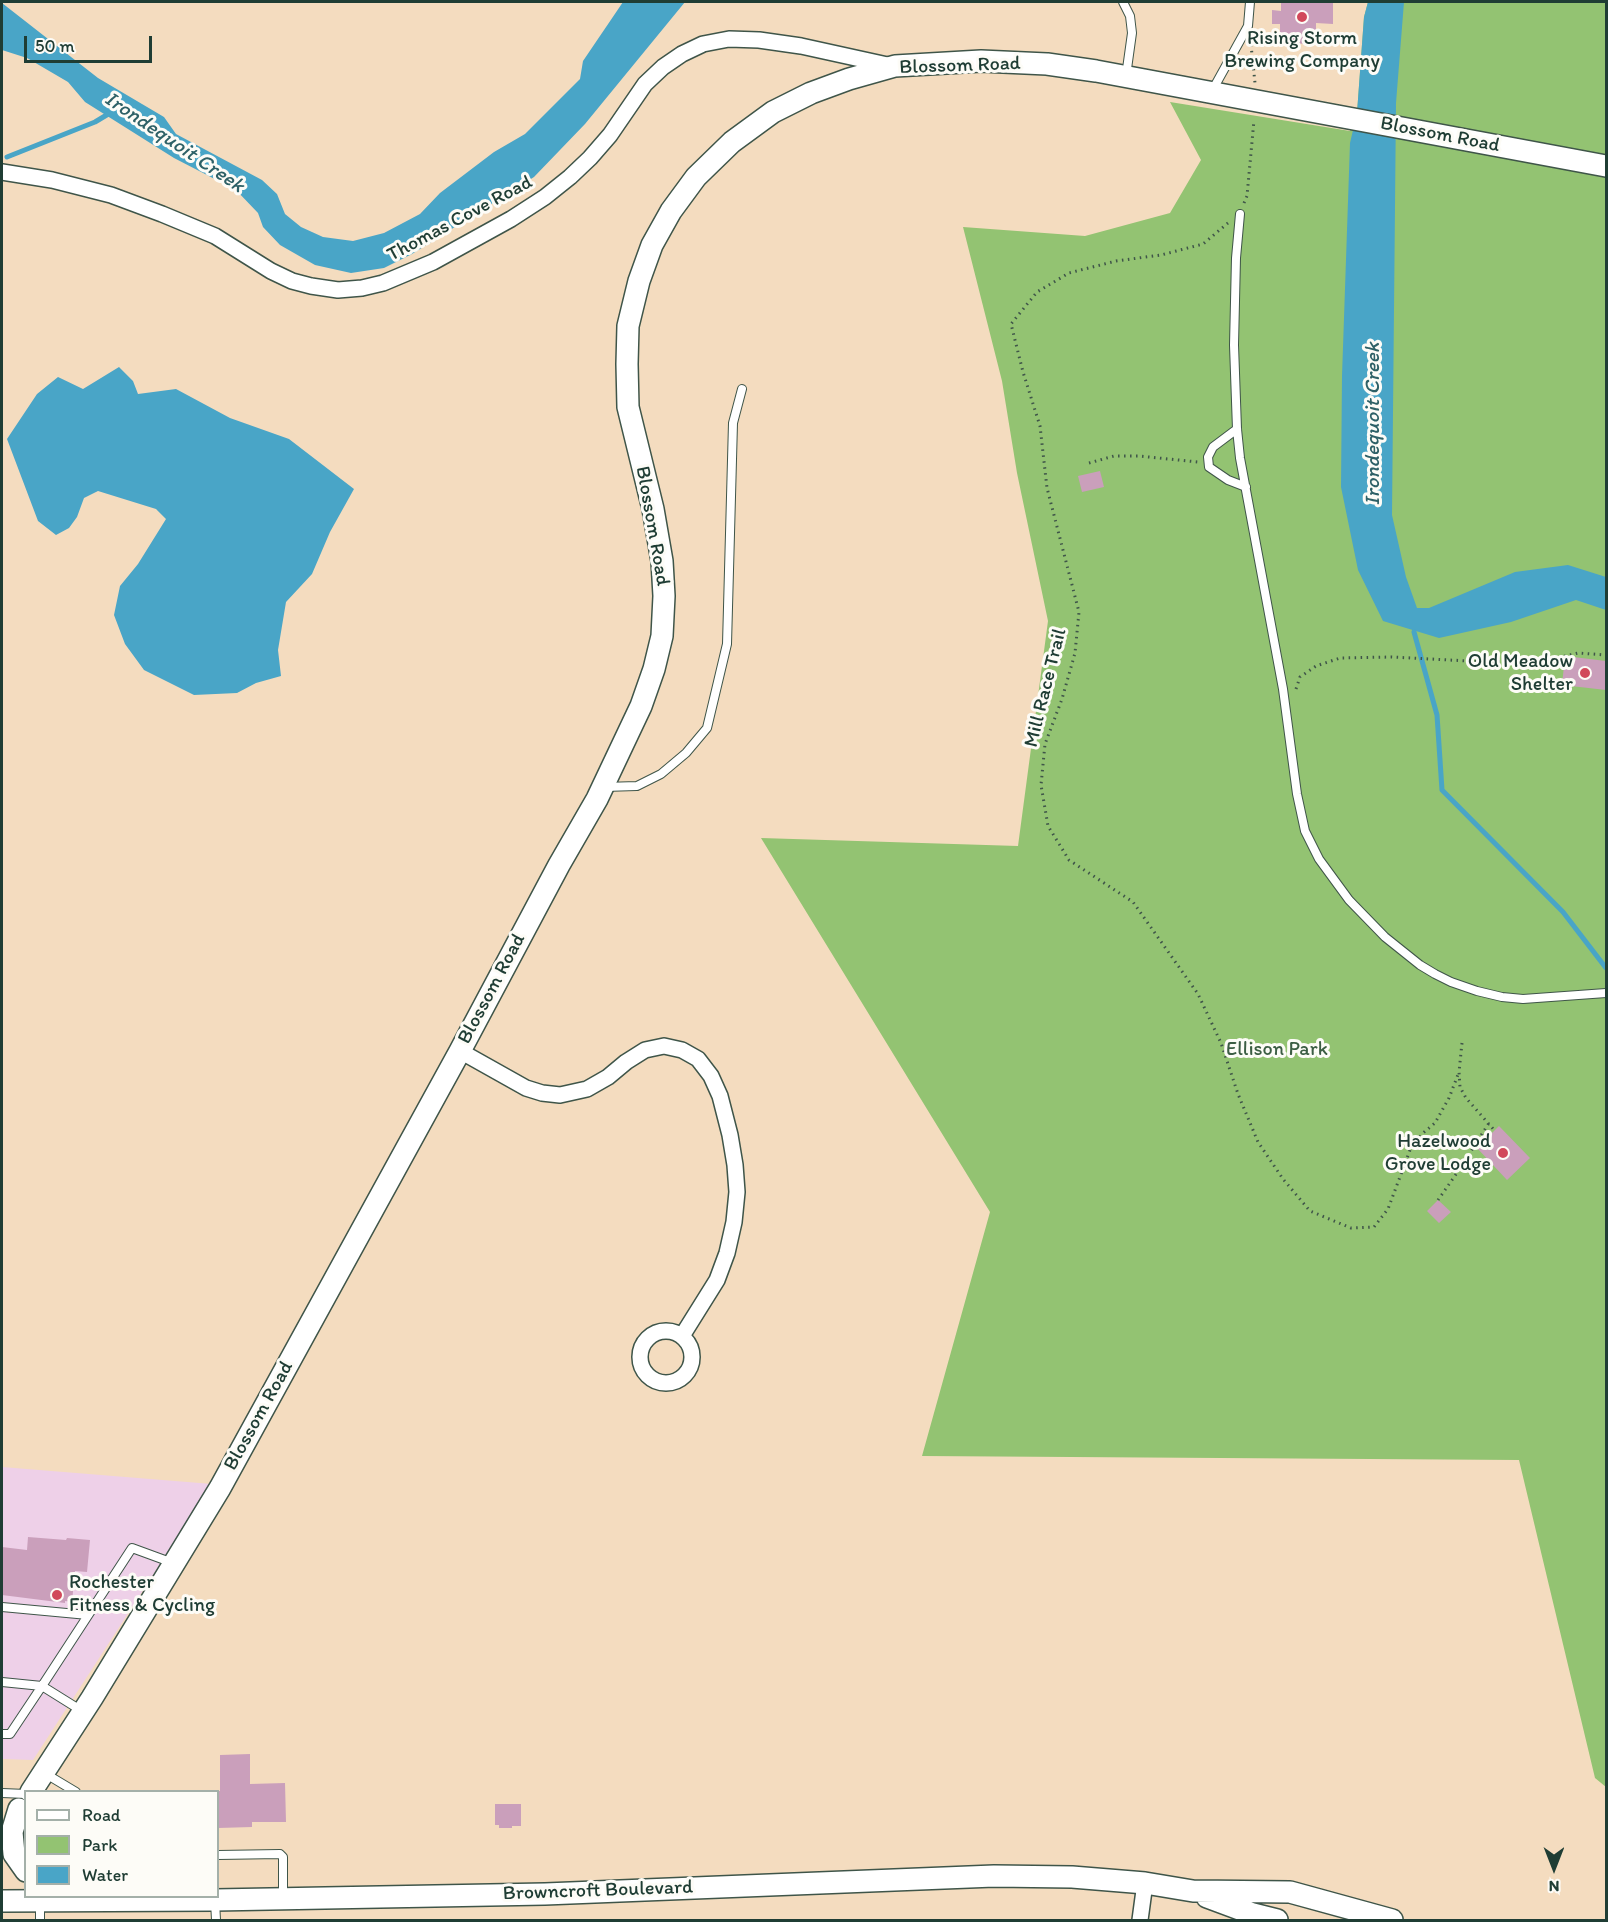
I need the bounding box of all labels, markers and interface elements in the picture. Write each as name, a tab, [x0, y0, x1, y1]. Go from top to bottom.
marker: Rising Storm Brewing Company	[1295, 10, 1309, 24]
scale bar	[27, 24, 154, 62]
place label: Rising Storm Brewing Company	[1224, 27, 1380, 74]
text: 50 m	[35, 35, 75, 57]
street label: Blossom Road	[899, 52, 1021, 80]
water label: Irondequoit Creek	[99, 87, 249, 199]
street label: Blossom Road	[1378, 112, 1502, 158]
street label: Thomas Cove Road	[383, 171, 537, 267]
water label: Irondequoit Creek	[1361, 342, 1387, 506]
street label: Blossom Road	[630, 464, 674, 588]
street label: Mill Race Trail	[1020, 626, 1072, 750]
place label: Old Meadow Shelter	[1468, 650, 1573, 697]
marker: Old Meadow Shelter	[1578, 666, 1592, 680]
street label: Blossom Road	[453, 930, 531, 1048]
park label: Ellison Park	[1226, 1038, 1328, 1062]
place label: Hazelwood Grove Lodge	[1385, 1130, 1491, 1177]
marker: Hazelwood Grove Lodge	[1496, 1146, 1510, 1160]
street label: Blossom Road	[219, 1357, 299, 1475]
place label: Rochester Fitness & Cycling	[69, 1571, 215, 1618]
marker: Rochester Fitness & Cycling	[50, 1588, 64, 1602]
legend	[24, 1790, 219, 1898]
text: Road	[82, 1804, 121, 1826]
text: Park	[82, 1834, 117, 1856]
north arrow	[1524, 1838, 1584, 1898]
text: Water	[82, 1864, 128, 1886]
street label: Browncroft Boulevard	[502, 1876, 694, 1906]
text: N	[1549, 1877, 1559, 1896]

